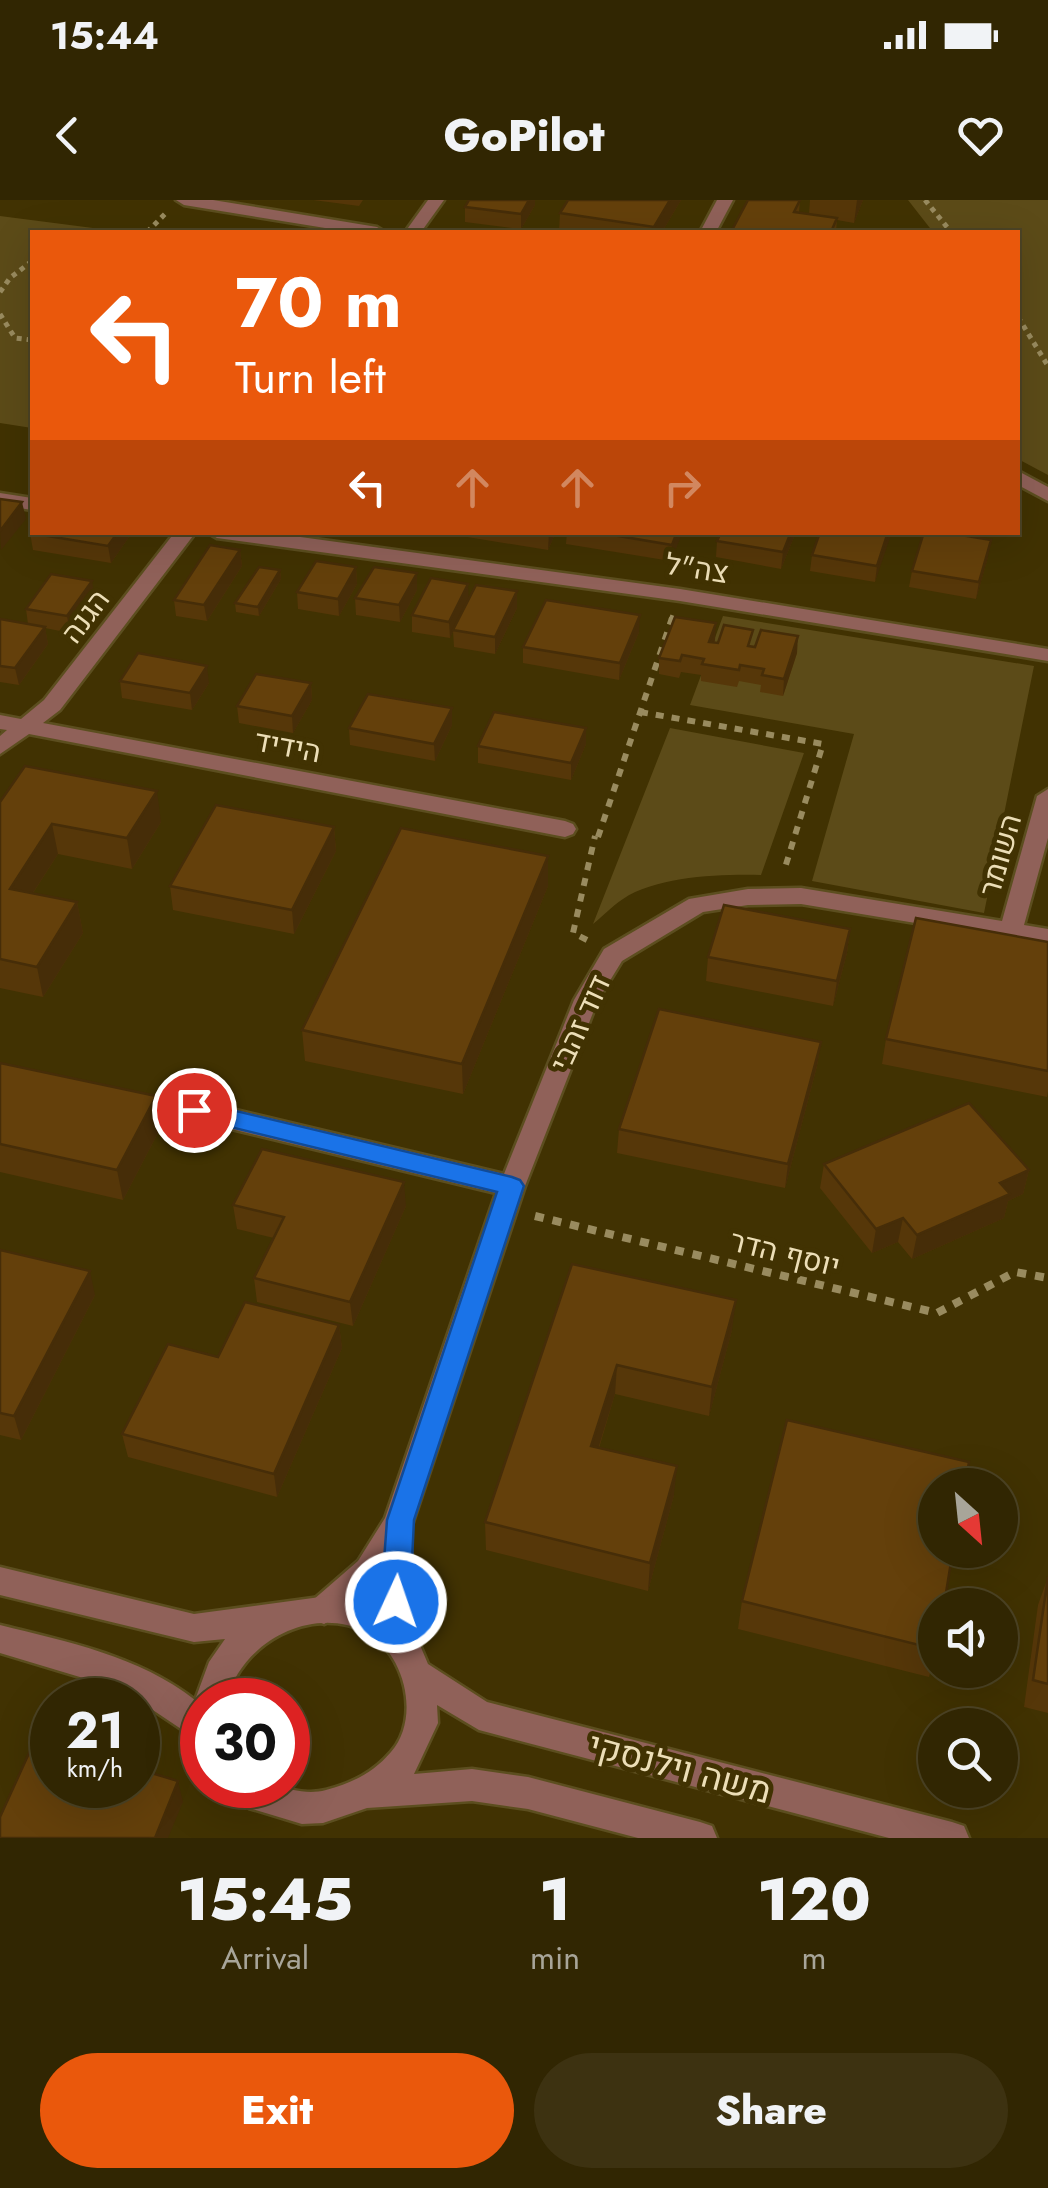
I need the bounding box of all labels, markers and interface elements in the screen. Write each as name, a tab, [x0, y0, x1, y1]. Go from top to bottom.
text: 15:44	[50, 8, 159, 63]
text: GoPilot	[443, 103, 605, 168]
icon: back	[40, 108, 95, 163]
icon: heart	[953, 108, 1008, 163]
text: 70 m	[235, 252, 402, 353]
icon: left	[70, 270, 200, 400]
text: Turn left	[235, 345, 386, 410]
icon: left	[340, 460, 395, 515]
icon: ahead	[445, 460, 500, 515]
icon: ahead	[550, 460, 605, 515]
icon: right	[655, 460, 710, 515]
street label: צה"ל	[662, 542, 732, 594]
street label: הגנה	[50, 580, 120, 652]
street label: הידיד	[251, 719, 325, 773]
street label: השומר	[968, 809, 1032, 901]
street label: דוד זהבי	[539, 968, 621, 1078]
pin	[152, 1068, 237, 1153]
icon: arrive	[167, 1083, 222, 1138]
street label: יוסף הדר	[726, 1219, 844, 1287]
north arrow	[918, 1468, 1018, 1568]
map controls	[918, 1468, 1018, 1808]
position arrow	[344, 1550, 448, 1654]
button: sound	[918, 1588, 1018, 1688]
speed limit sign: 30	[180, 1678, 310, 1808]
text: 21	[66, 1694, 124, 1767]
button: search	[918, 1708, 1018, 1808]
street label: משה וילנסקי	[583, 1720, 777, 1816]
text: km/h	[67, 1750, 123, 1786]
text: 15:45	[177, 1856, 353, 1943]
text: 1	[539, 1856, 571, 1943]
text: 120	[757, 1856, 871, 1943]
text: Arrival	[221, 1935, 309, 1981]
text: min	[530, 1935, 580, 1981]
text: m	[802, 1935, 827, 1981]
button: Exit	[40, 2053, 514, 2168]
button: Share	[534, 2053, 1008, 2168]

